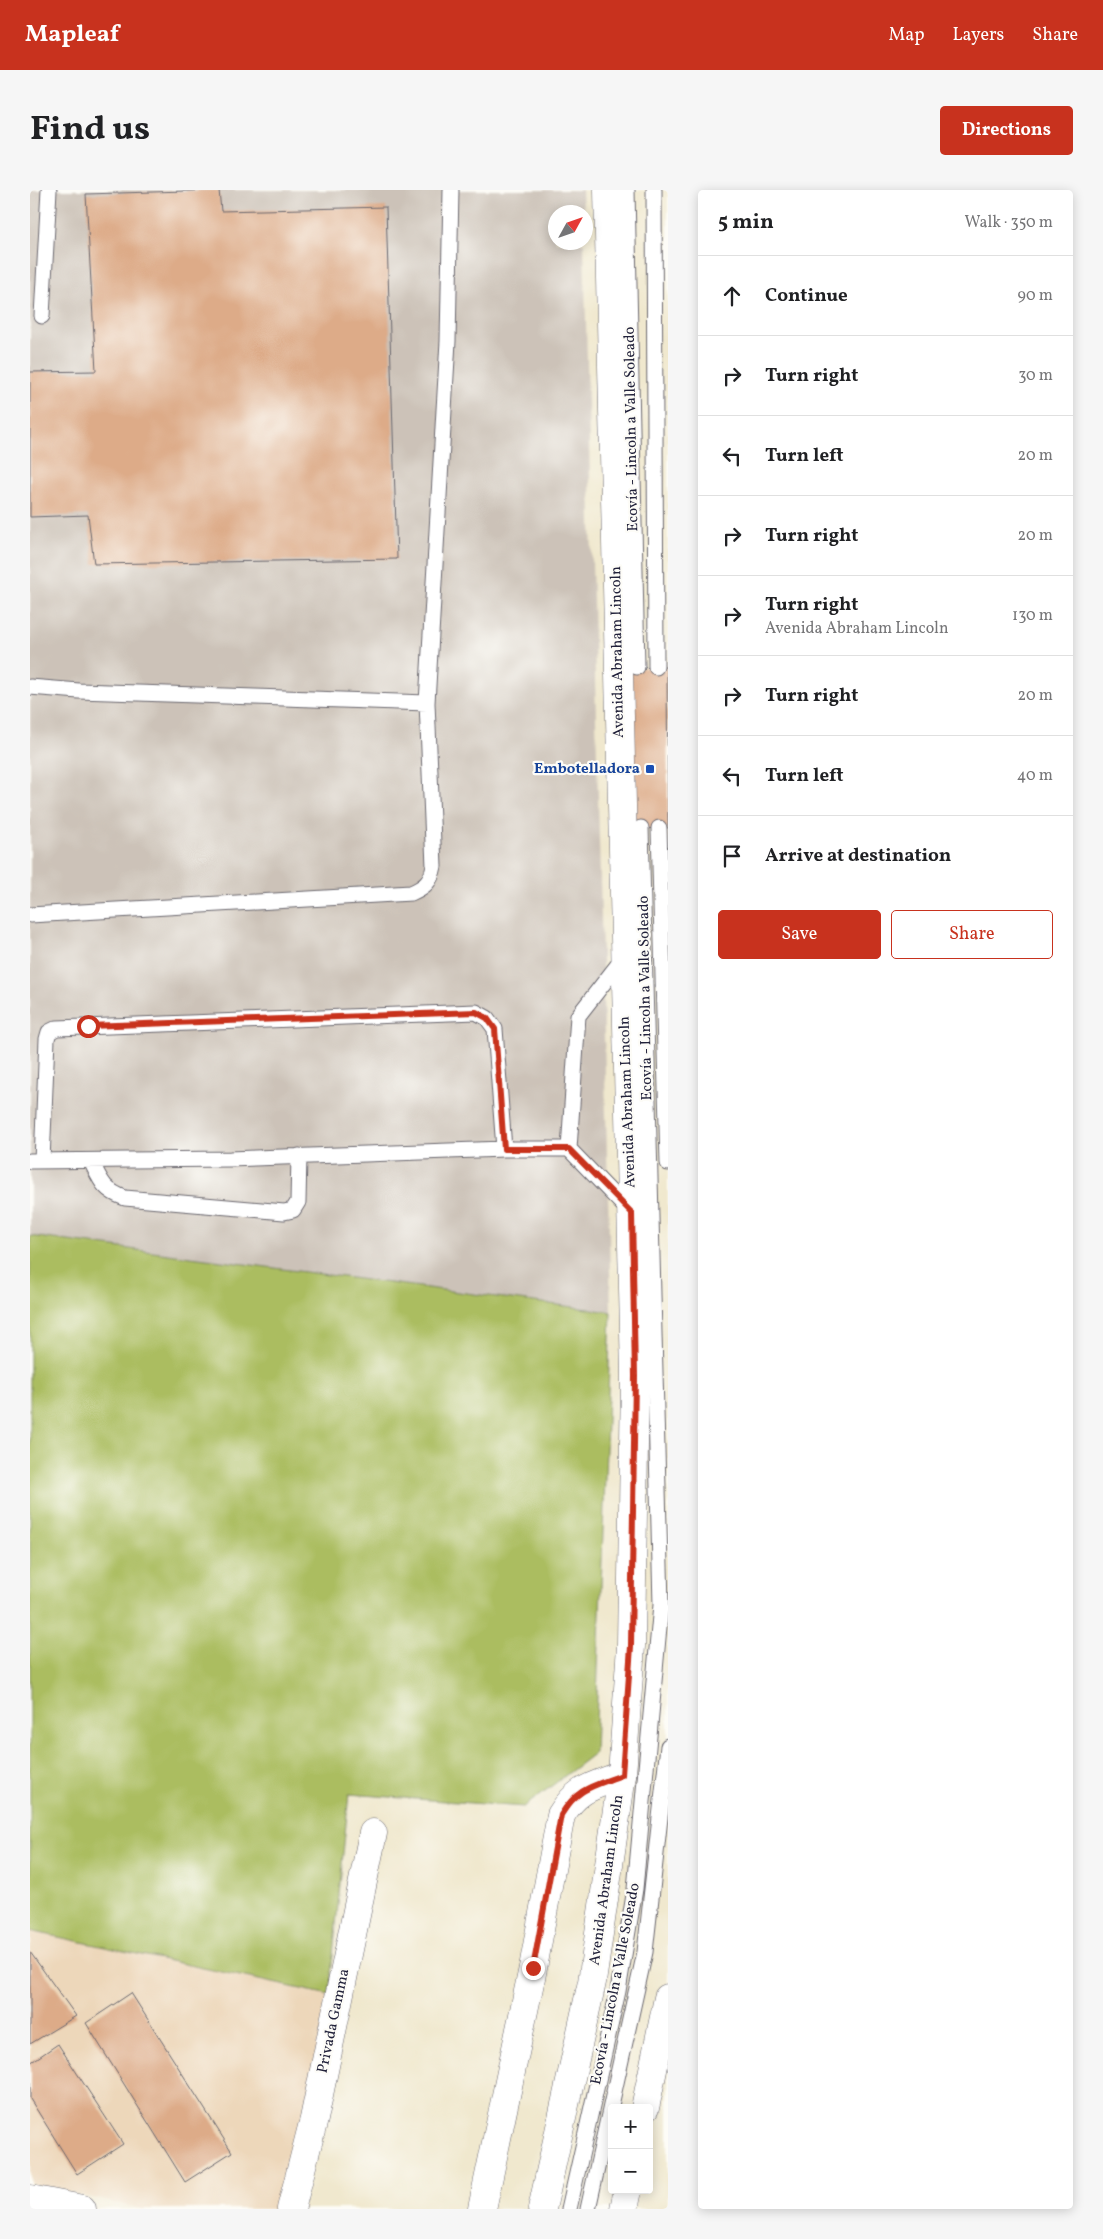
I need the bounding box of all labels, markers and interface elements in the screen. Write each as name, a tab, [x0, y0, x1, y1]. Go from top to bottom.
text: Mapleaf	[25, 18, 119, 52]
text: Map	[888, 23, 924, 48]
text: Layers	[952, 23, 1004, 48]
text: Share	[1032, 23, 1078, 48]
text: Find us	[30, 106, 150, 154]
button: Directions	[940, 106, 1073, 155]
north arrow	[548, 205, 593, 250]
text: 5 min	[718, 208, 774, 237]
text: Walk · 350 m	[965, 212, 1053, 234]
icon: ahead	[718, 282, 746, 310]
text: Continue	[765, 283, 848, 309]
text: 90 m	[1017, 285, 1053, 307]
street label: Ecovía - Lincoln a Valle Soleado	[620, 326, 644, 532]
icon: right	[718, 362, 746, 390]
text: Turn right	[765, 363, 858, 389]
text: 30 m	[1018, 365, 1053, 387]
icon: left	[718, 442, 746, 470]
text: Turn left	[765, 443, 844, 469]
text: 20 m	[1018, 445, 1053, 467]
icon: right	[718, 522, 746, 550]
text: Turn right	[765, 523, 858, 549]
text: 20 m	[1018, 525, 1053, 547]
street label: Avenida Abraham Lincoln	[606, 566, 630, 738]
text: Turn right	[765, 592, 858, 618]
icon: right	[718, 602, 746, 630]
text: 130 m	[1012, 605, 1053, 627]
text: Avenida Abraham Lincoln	[765, 618, 948, 640]
icon: right	[718, 682, 746, 710]
text: Turn right	[765, 683, 858, 709]
text: 20 m	[1018, 685, 1053, 707]
place label: Embotelladora	[534, 759, 640, 780]
icon: left	[718, 762, 746, 790]
marker: Embotelladora	[644, 763, 656, 775]
text: Turn left	[765, 763, 844, 789]
text: 40 m	[1017, 765, 1053, 787]
icon: arrive	[718, 842, 746, 870]
text: Arrive at destination	[765, 843, 951, 869]
street label: Ecovía - Lincoln a Valle Soleado	[634, 895, 658, 1101]
button: Save	[718, 910, 881, 959]
button: Share	[891, 910, 1053, 959]
route start	[77, 1015, 100, 1038]
street label: Avenida Abraham Lincoln	[615, 1016, 641, 1188]
street label: Avenida Abraham Lincoln	[585, 1793, 629, 1967]
street label: Ecovía - Lincoln a Valle Soleado	[586, 1881, 646, 2087]
route end	[522, 1957, 545, 1980]
street label: Privada Gamma	[313, 1967, 355, 2075]
map controls	[608, 2104, 653, 2194]
button: +	[608, 2104, 653, 2149]
button: −	[608, 2149, 653, 2194]

